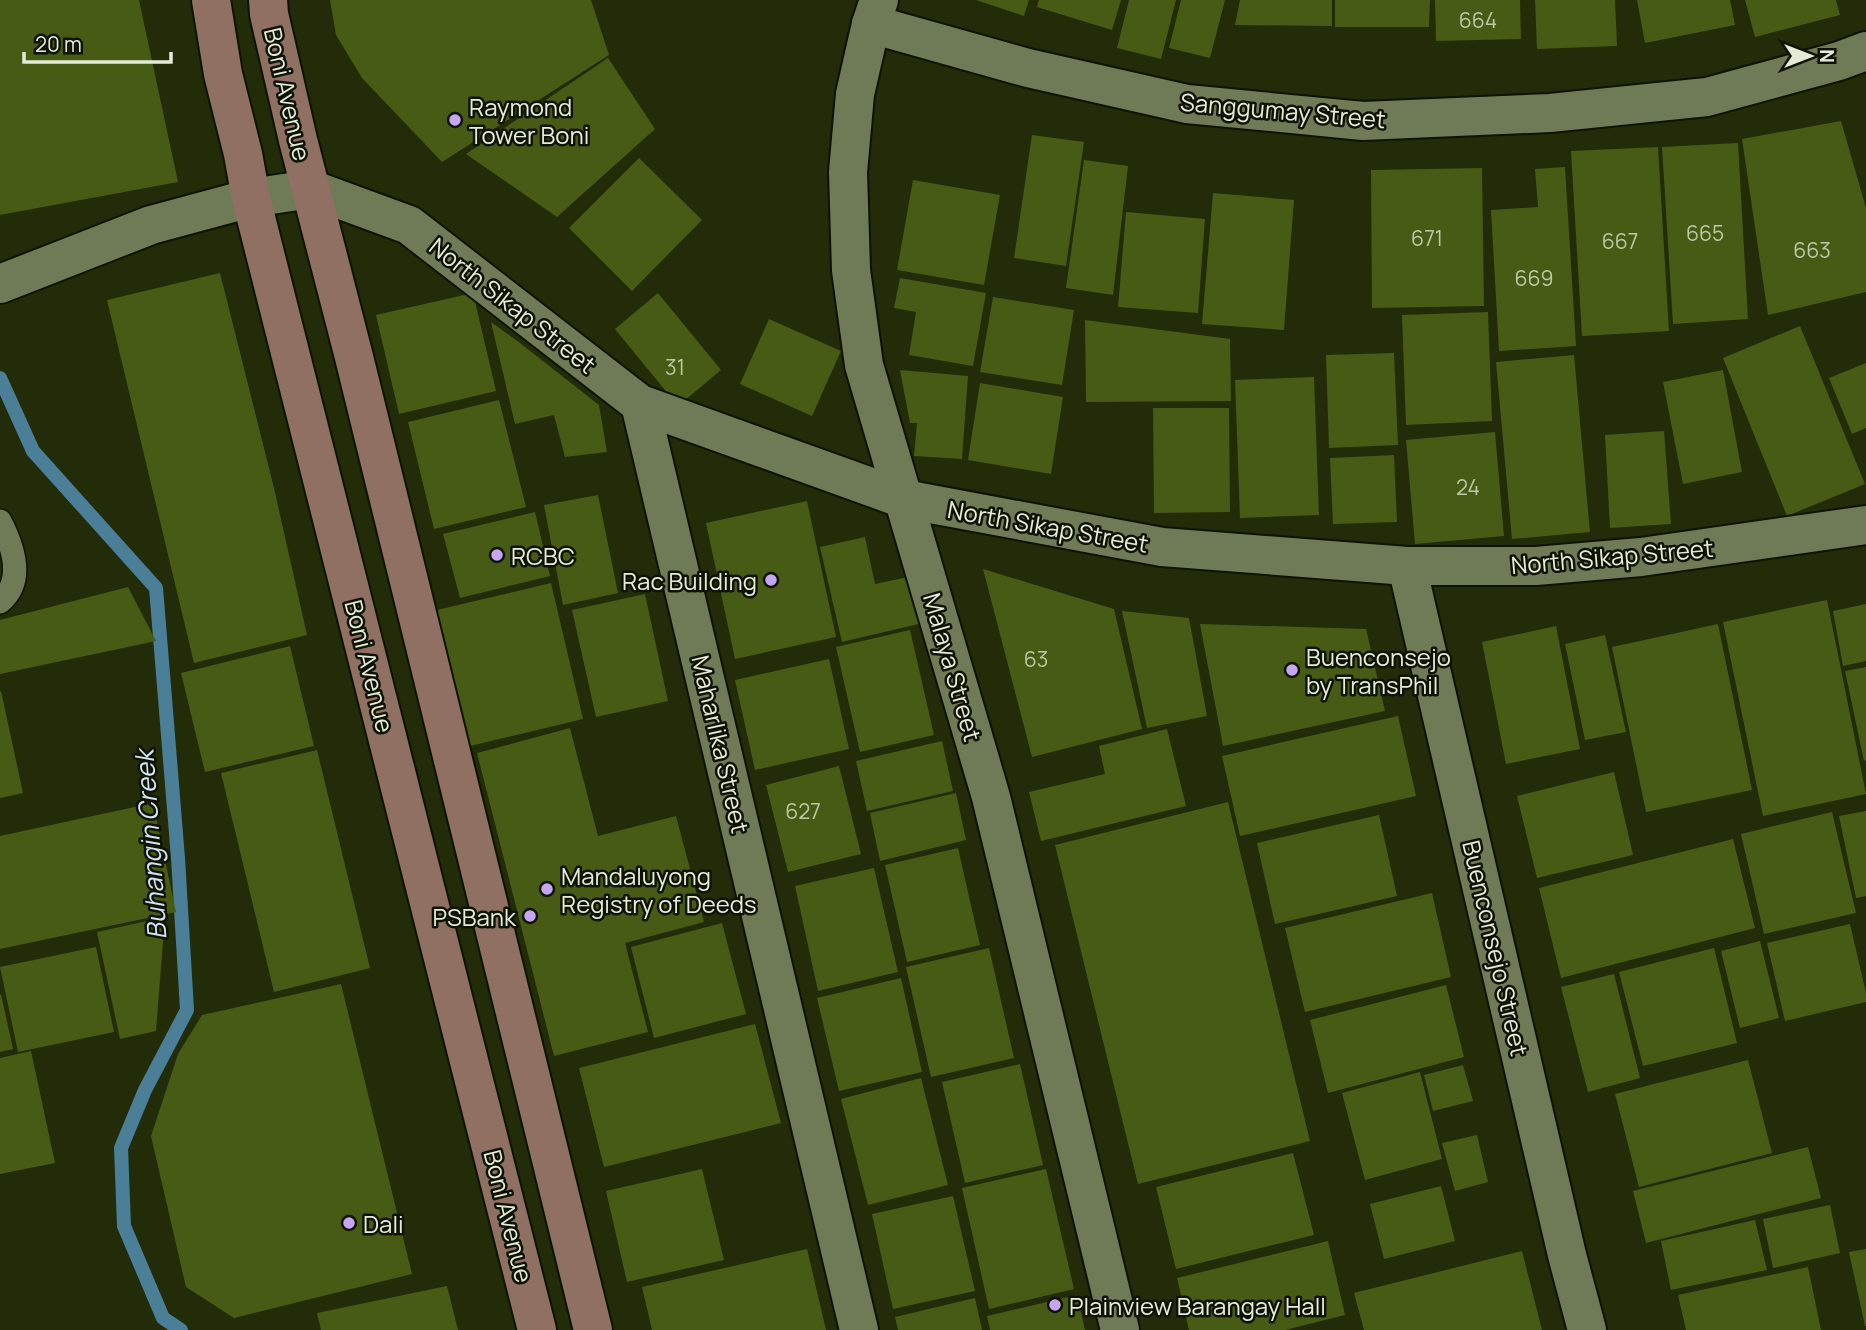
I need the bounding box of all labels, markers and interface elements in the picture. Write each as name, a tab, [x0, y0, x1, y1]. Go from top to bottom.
house number: 664	[1459, 6, 1497, 34]
scale bar	[24, 21, 172, 65]
north arrow	[1775, 21, 1845, 91]
street label: Boni Avenue	[257, 24, 319, 164]
text: 20 m	[35, 30, 82, 58]
text: N	[1814, 49, 1840, 63]
street label: Sanggumay Street	[1179, 85, 1387, 135]
place label: Raymond Tower Boni	[469, 90, 589, 151]
marker: Raymond Tower Boni	[447, 112, 463, 128]
house number: 665	[1686, 219, 1724, 247]
house number: 671	[1411, 224, 1443, 252]
house number: 667	[1602, 227, 1638, 255]
street label: North Sikap Street	[423, 229, 603, 381]
house number: 663	[1793, 236, 1831, 264]
house number: 669	[1515, 264, 1553, 292]
house number: 31	[665, 353, 685, 381]
house number: 24	[1456, 473, 1480, 501]
street label: North Sikap Street	[945, 492, 1151, 560]
street label: North Sikap Street	[1509, 531, 1715, 581]
place label: RCBC	[511, 539, 575, 572]
marker: RCBC	[489, 547, 505, 563]
place label: Rac Building	[622, 564, 757, 597]
marker: Rac Building	[763, 572, 779, 588]
street label: Malaya Street	[916, 589, 990, 745]
street label: Boni Avenue	[338, 596, 402, 736]
place label: Buenconsejo by TransPhil	[1306, 640, 1451, 701]
house number: 63	[1024, 645, 1048, 673]
street label: Maharlika Street	[685, 652, 757, 836]
marker: Buenconsejo by TransPhil	[1284, 662, 1300, 678]
water label: Buhangin Creek	[125, 745, 175, 941]
house number: 627	[785, 797, 821, 825]
street label: Buenconsejo Street	[1455, 837, 1537, 1059]
place label: Mandaluyong Registry of Deeds	[561, 859, 757, 920]
marker: Mandaluyong Registry of Deeds	[539, 881, 555, 897]
place label: PSBank	[433, 900, 517, 933]
marker: PSBank	[522, 908, 538, 924]
street label: Boni Avenue	[477, 1146, 541, 1286]
place label: Dali	[363, 1207, 404, 1240]
marker: Dali	[341, 1215, 357, 1231]
place label: Plainview Barangay Hall	[1069, 1289, 1326, 1322]
marker: Plainview Barangay Hall	[1047, 1297, 1063, 1313]

